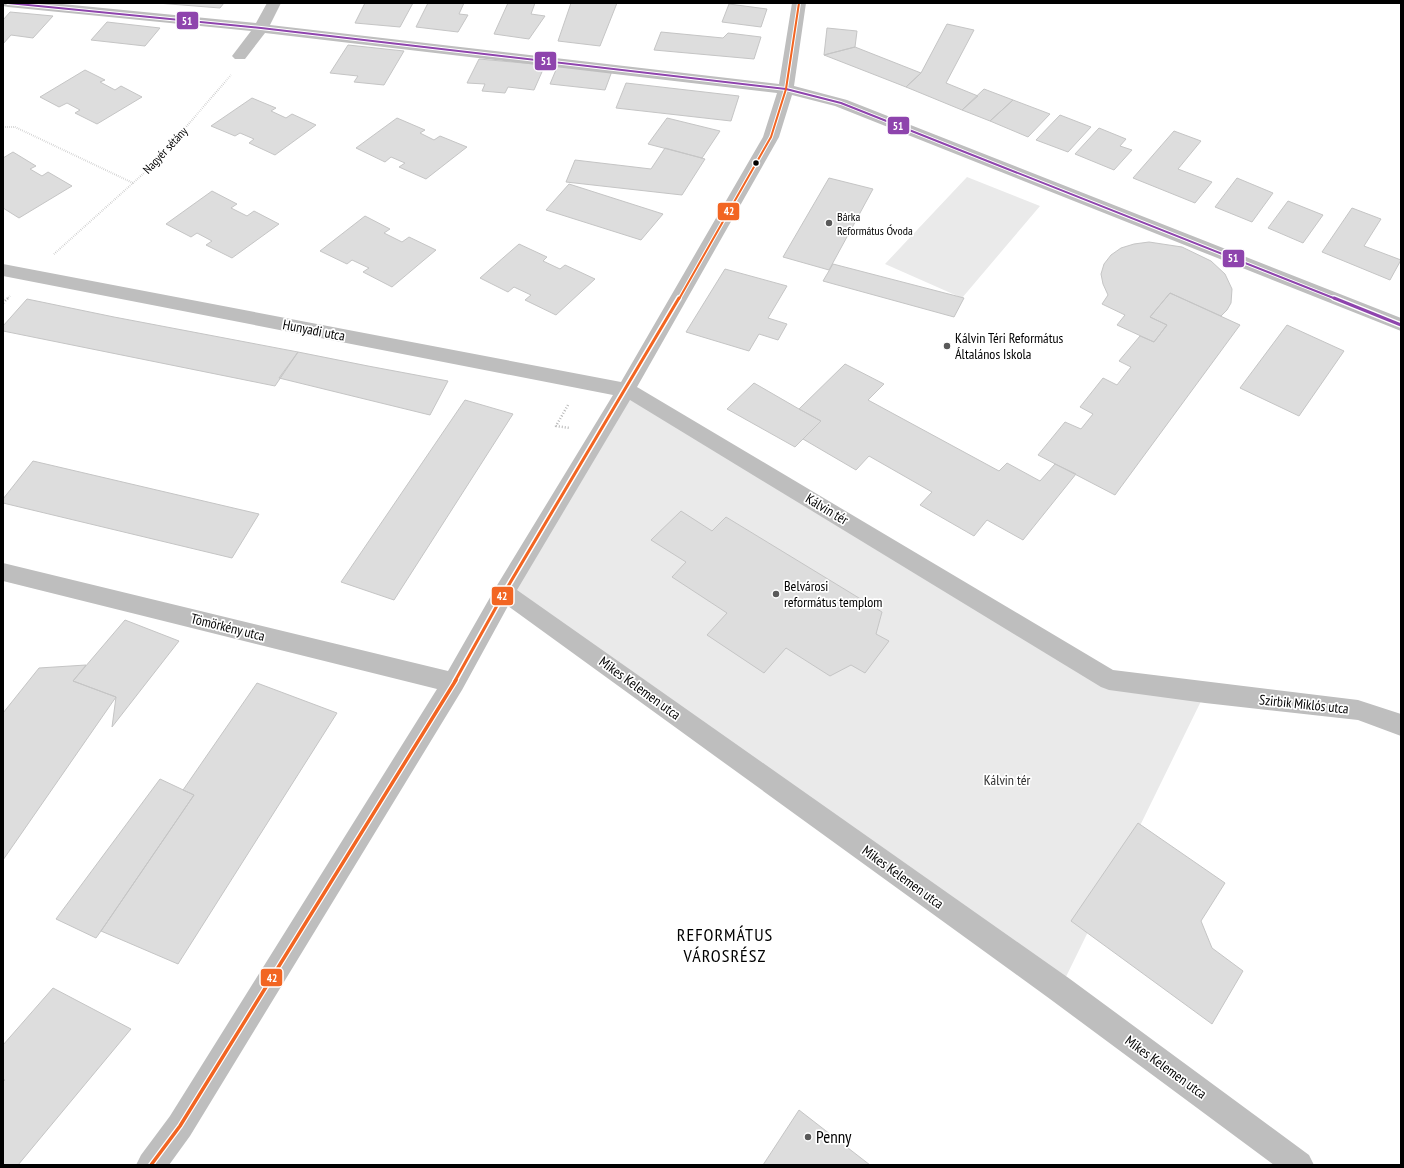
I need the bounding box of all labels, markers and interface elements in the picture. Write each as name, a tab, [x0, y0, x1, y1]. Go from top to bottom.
line badge: 51	[176, 11, 199, 30]
text: 51	[182, 14, 192, 28]
line badge: 51	[534, 51, 557, 71]
text: 51	[541, 54, 551, 68]
line badge: 51	[887, 116, 910, 135]
text: 51	[893, 119, 903, 133]
street label: Nagyér sétány	[140, 123, 191, 177]
unlabelled marker	[751, 158, 761, 168]
line badge: 42	[717, 202, 740, 221]
text: 42	[724, 204, 734, 218]
place label: Bárka Református Óvoda	[837, 209, 913, 238]
marker: Bárka Református Óvoda	[824, 218, 834, 228]
line badge: 51	[1222, 249, 1245, 268]
text: 51	[1228, 251, 1238, 265]
street label: Hunyadi utca	[281, 315, 347, 345]
place label: Kálvin Téri Református Általános Iskola	[955, 329, 1064, 363]
marker: Kálvin Téri Református Általános Iskola	[942, 341, 952, 351]
street label: Kálvin tér	[802, 489, 852, 529]
place label: Belvárosi református templom	[784, 577, 882, 611]
line badge: 42	[491, 586, 514, 606]
text: 42	[497, 589, 507, 603]
marker: Belvárosi református templom	[771, 589, 781, 599]
street label: Tömörkény utca	[189, 609, 267, 645]
street label: Mikes Kelemen utca	[596, 652, 684, 724]
street label: Szirbik Miklós utca	[1258, 690, 1350, 718]
park label: Kálvin tér	[984, 771, 1031, 789]
street label: Mikes Kelemen utca	[859, 841, 947, 913]
district label: REFORMÁTUS VÁROSRÉSZ	[677, 923, 773, 967]
line badge: 42	[260, 968, 283, 987]
text: 42	[267, 971, 277, 985]
street label: Mikes Kelemen utca	[1122, 1031, 1210, 1103]
place label: Penny	[816, 1126, 852, 1148]
marker: Penny	[803, 1132, 813, 1142]

